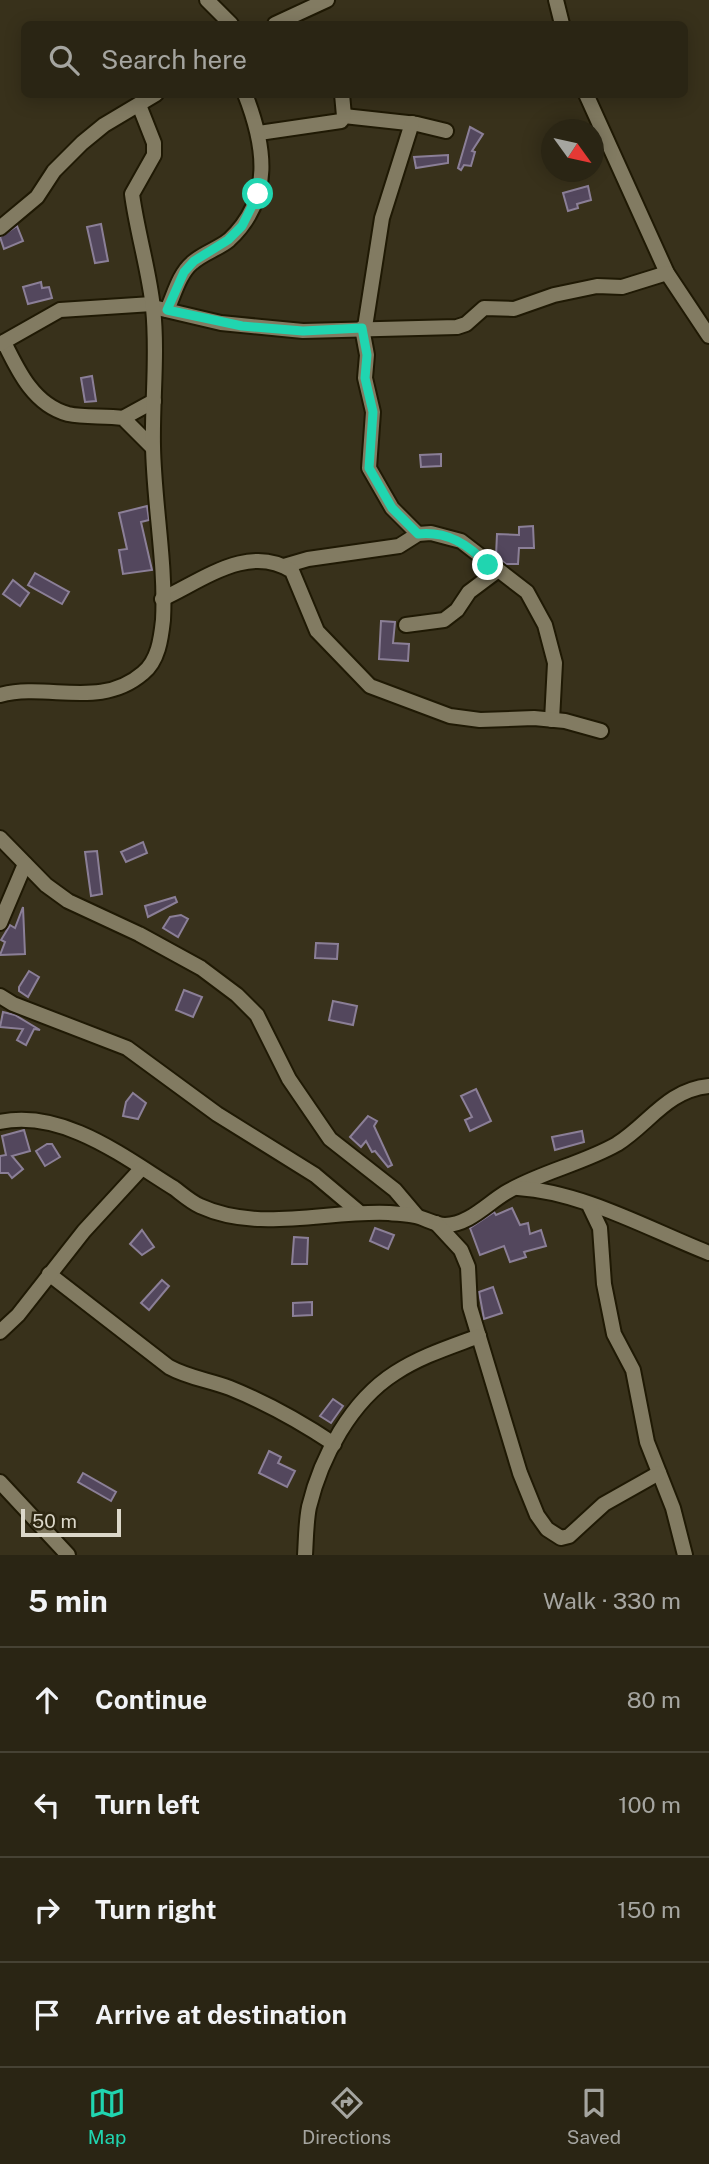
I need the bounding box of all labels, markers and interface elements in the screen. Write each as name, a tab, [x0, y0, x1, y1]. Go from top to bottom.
search box	[21, 21, 688, 98]
icon: search	[45, 41, 83, 79]
text: Search here	[101, 44, 247, 75]
north arrow	[541, 119, 604, 182]
route start	[242, 178, 273, 209]
route end	[472, 549, 503, 580]
scale bar	[21, 1506, 121, 1538]
text: 50 m	[32, 1510, 77, 1532]
text: 5 min	[28, 1583, 108, 1619]
text: Walk · 330 m	[543, 1587, 681, 1614]
icon: ahead	[28, 1681, 66, 1719]
text: Continue	[95, 1684, 207, 1715]
text: 80 m	[627, 1686, 681, 1713]
icon: left	[28, 1786, 66, 1824]
text: Turn left	[95, 1789, 200, 1820]
text: 100 m	[618, 1791, 681, 1818]
icon: right	[28, 1891, 66, 1929]
text: Turn right	[95, 1894, 217, 1925]
text: 150 m	[617, 1896, 681, 1923]
icon: arrive	[28, 1996, 66, 2034]
text: Arrive at destination	[95, 1999, 347, 2030]
tab: Map	[88, 2084, 126, 2148]
tab: Directions	[302, 2084, 391, 2148]
tab: Saved	[567, 2084, 621, 2148]

